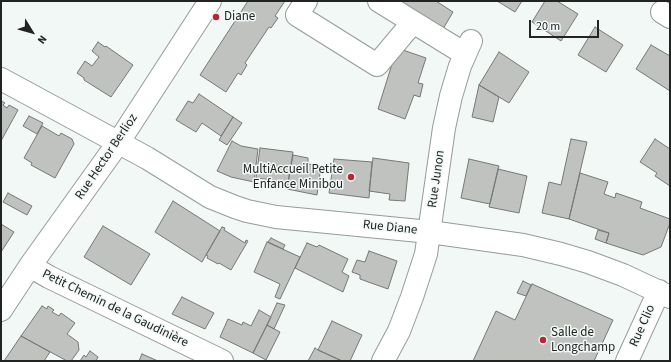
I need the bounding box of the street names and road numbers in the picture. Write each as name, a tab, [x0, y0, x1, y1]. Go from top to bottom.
street label: Rue Hector Berlioz	[73, 111, 141, 203]
street label: Rue Junon	[425, 149, 449, 209]
street label: Rue Diane	[362, 217, 418, 239]
street label: Petit Chemin de la Gaudinière	[39, 267, 191, 351]
street label: Rue Clio	[627, 303, 659, 349]

